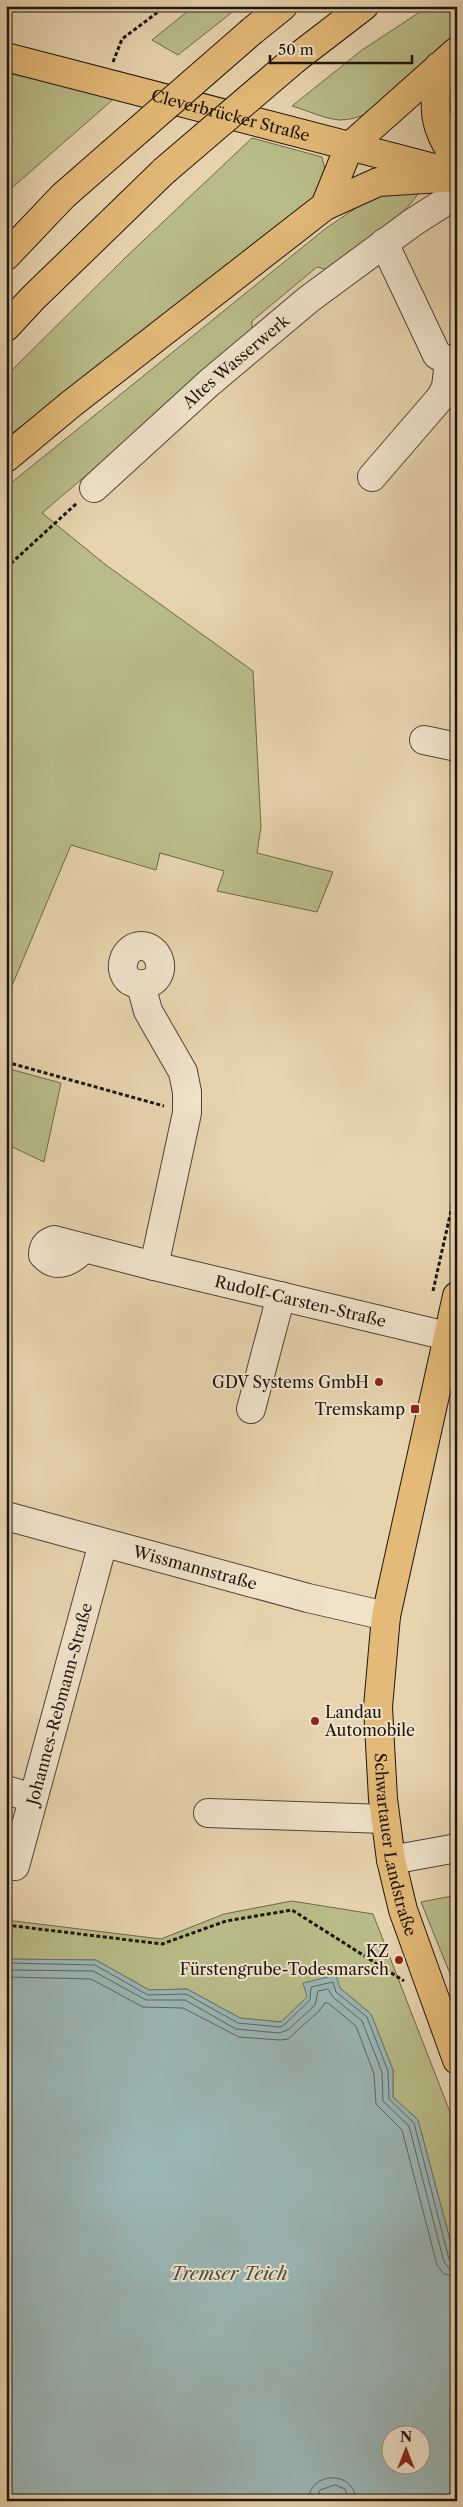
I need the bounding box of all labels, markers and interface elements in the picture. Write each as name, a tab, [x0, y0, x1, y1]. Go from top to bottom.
scale bar	[270, 32, 413, 64]
text: 50 m	[278, 40, 314, 59]
street label: Cleverbrücker Straße	[149, 85, 312, 145]
street label: Altes Wasserwerk	[177, 310, 294, 413]
street label: Rudolf-Carsten-Straße	[213, 1271, 388, 1331]
place label: GDV Systems GmbH	[212, 1372, 369, 1392]
marker: GDV Systems GmbH	[373, 1376, 385, 1388]
place label: Tremskamp	[315, 1399, 405, 1419]
marker: Tremskamp	[409, 1403, 421, 1415]
street label: Wissmannstraße	[130, 1541, 259, 1594]
street label: Johannes-Rebmann-Straße	[21, 1601, 96, 1810]
place label: Landau Automobile	[324, 1702, 415, 1740]
marker: Landau Automobile	[309, 1715, 321, 1727]
street label: Schwartauer Landstraße	[371, 1752, 421, 1938]
place label: KZ Fürstengrube-Todesmarsch	[180, 1941, 389, 1979]
marker: KZ Fürstengrube-Todesmarsch	[393, 1954, 405, 1966]
water label: Tremser Teich	[171, 2263, 287, 2285]
north arrow	[380, 2424, 430, 2474]
text: N	[400, 2428, 412, 2446]

